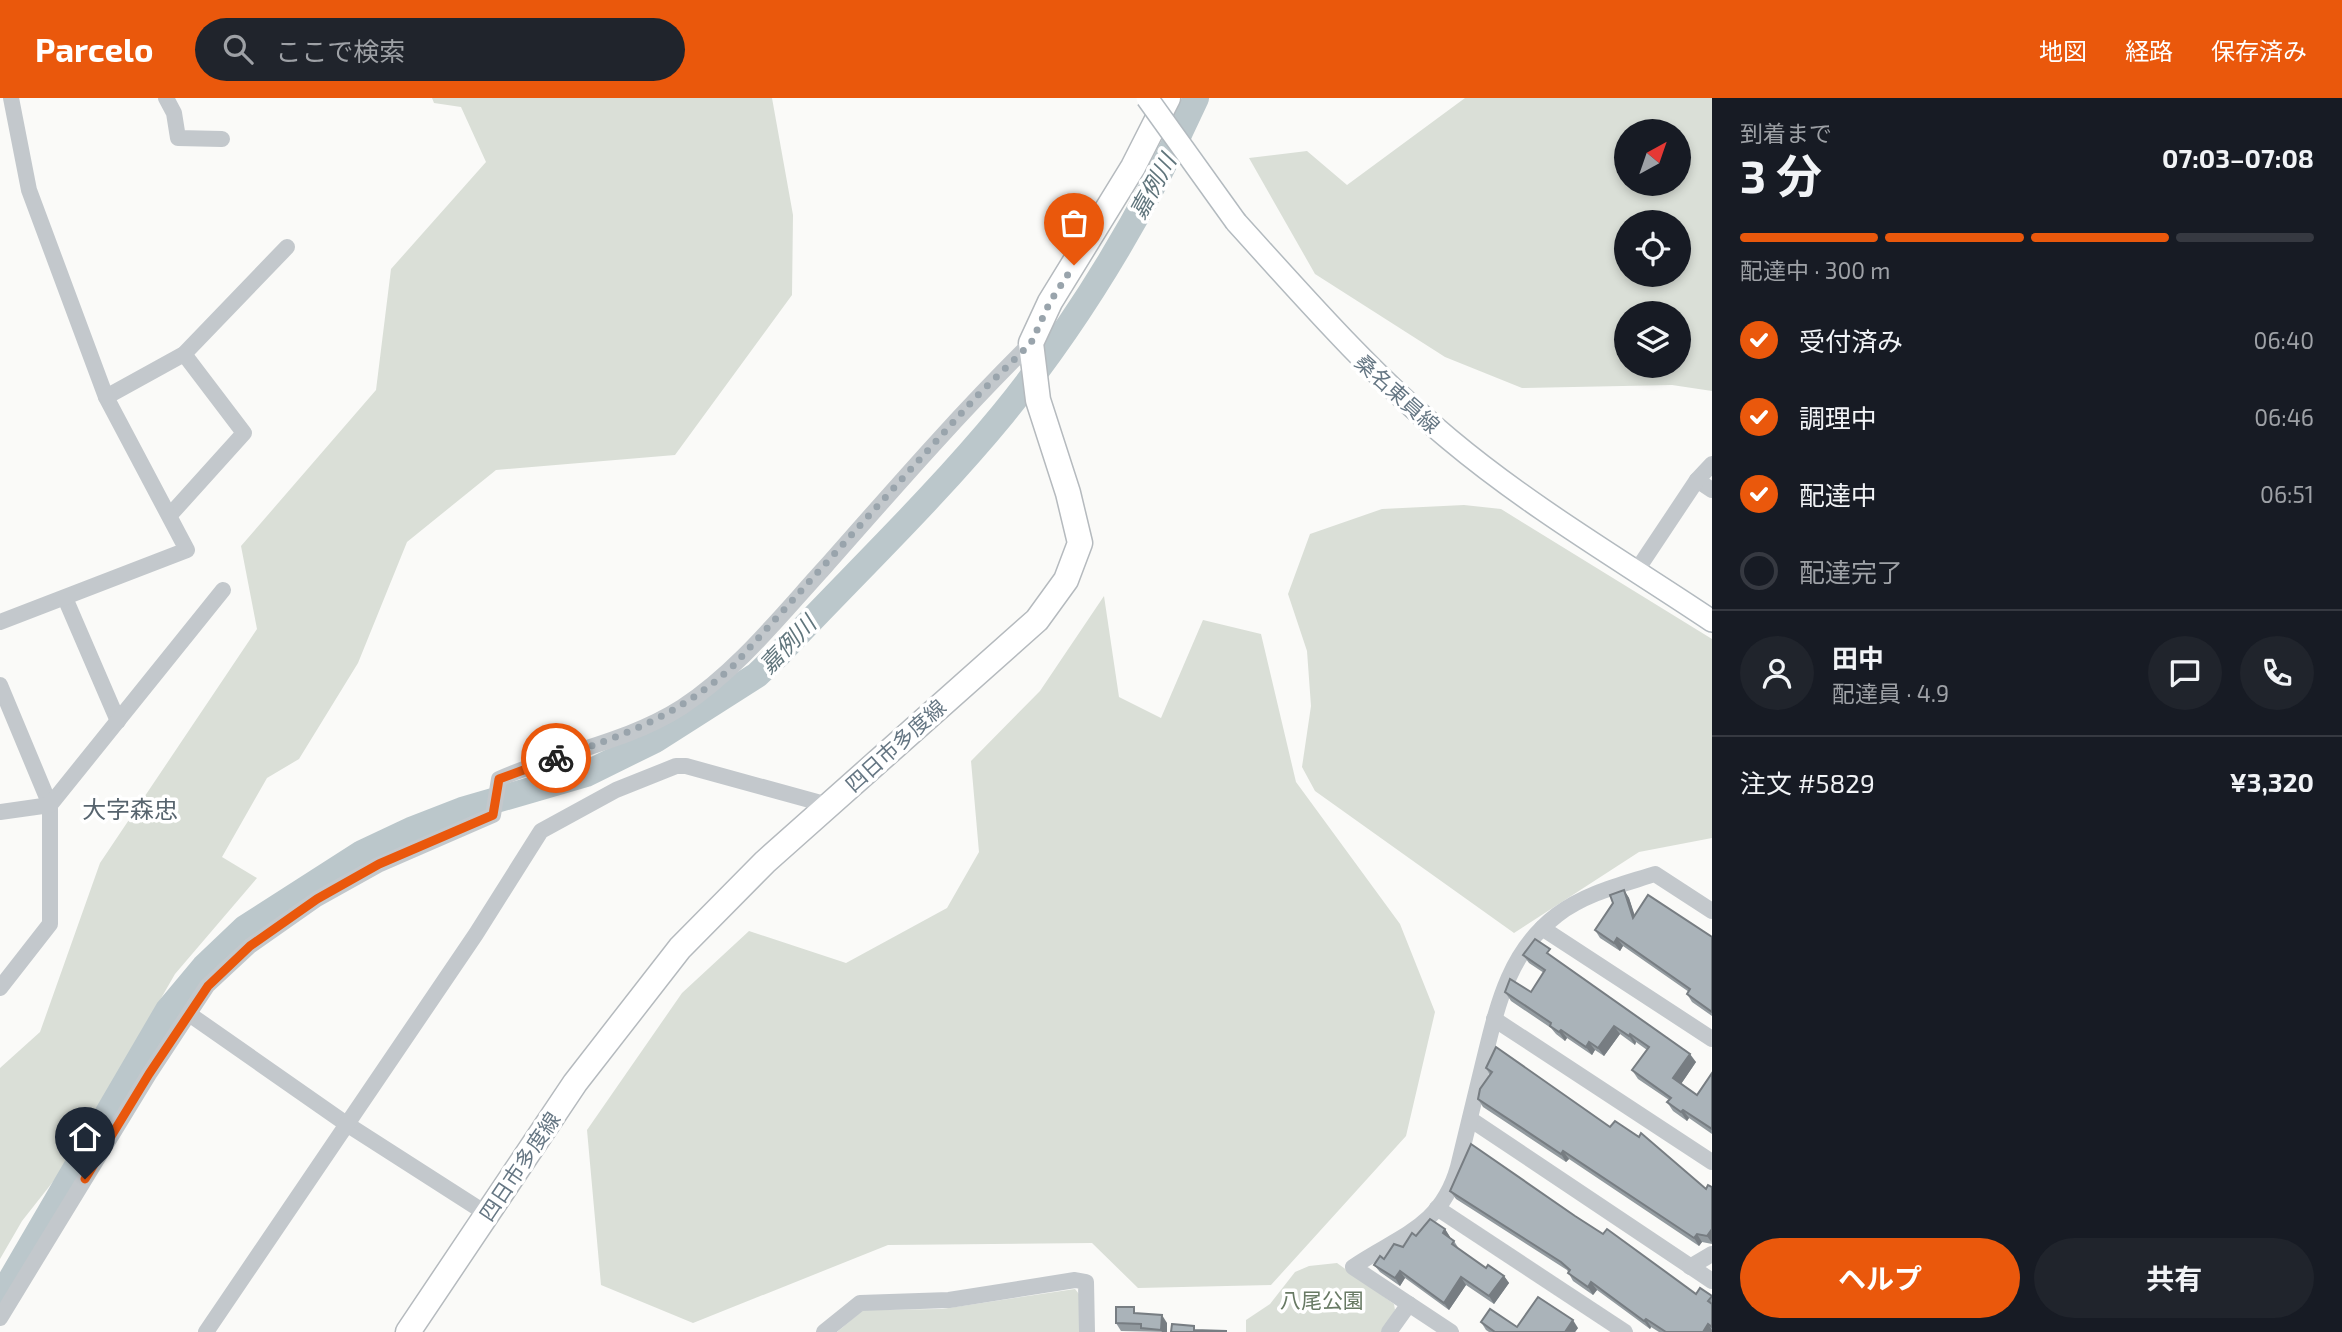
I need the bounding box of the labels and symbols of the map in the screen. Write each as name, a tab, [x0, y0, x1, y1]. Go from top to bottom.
north arrow	[1614, 119, 1690, 196]
water label: 嘉例川	[1123, 146, 1182, 223]
pin	[1044, 193, 1104, 265]
street label: 桑名東員線	[1351, 349, 1445, 437]
water label: 嘉例川	[753, 607, 823, 679]
street label: 四日市多度線	[840, 694, 950, 796]
courier	[521, 723, 591, 793]
district label: 大字森忠	[82, 794, 178, 823]
pin	[55, 1107, 115, 1179]
street label: 四日市多度線	[473, 1107, 565, 1225]
park label: 八尾公園	[1280, 1287, 1364, 1312]

